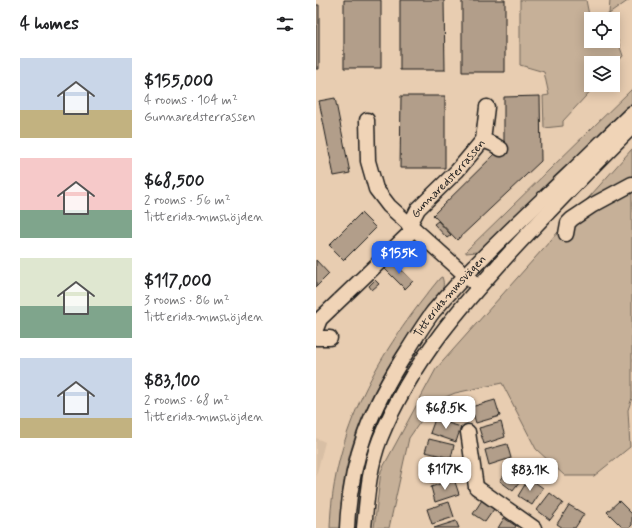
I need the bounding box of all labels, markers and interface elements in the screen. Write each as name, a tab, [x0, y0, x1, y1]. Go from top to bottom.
map controls	[584, 12, 620, 92]
button: locate	[584, 12, 620, 48]
text: 4 homes	[20, 13, 79, 35]
icon: filters	[274, 13, 296, 35]
button: layers	[584, 56, 620, 92]
text: $155,000	[144, 70, 213, 92]
icon: home	[52, 74, 100, 122]
text: 4 rooms · 104 m²	[144, 92, 238, 109]
text: Gunnaredsterrassen	[144, 109, 256, 126]
street label: Gunnaredsterrassen	[408, 136, 490, 221]
text: $68,500	[144, 170, 204, 192]
icon: home	[52, 174, 100, 222]
text: 2 rooms · 56 m²	[144, 192, 231, 209]
text: Titteridammshöjden	[144, 209, 264, 226]
pin: $155K	[371, 241, 427, 275]
text: $155K	[381, 245, 417, 262]
street label: Titteridammsvägen	[411, 252, 490, 341]
text: $117,000	[144, 270, 212, 292]
icon: home	[52, 274, 100, 322]
text: 3 rooms · 86 m²	[144, 292, 230, 309]
text: Titteridammshöjden	[144, 309, 264, 326]
text: $83,100	[144, 370, 200, 392]
icon: home	[52, 374, 100, 422]
text: 2 rooms · 68 m²	[144, 392, 229, 409]
pin: $68.5K	[413, 396, 479, 430]
text: $68.5K	[425, 400, 467, 417]
text: Titteridammshöjden	[144, 409, 264, 426]
pin: $117K	[417, 457, 473, 491]
pin: $83.1K	[497, 458, 563, 492]
text: $117K	[427, 461, 463, 478]
text: $83.1K	[511, 462, 549, 479]

